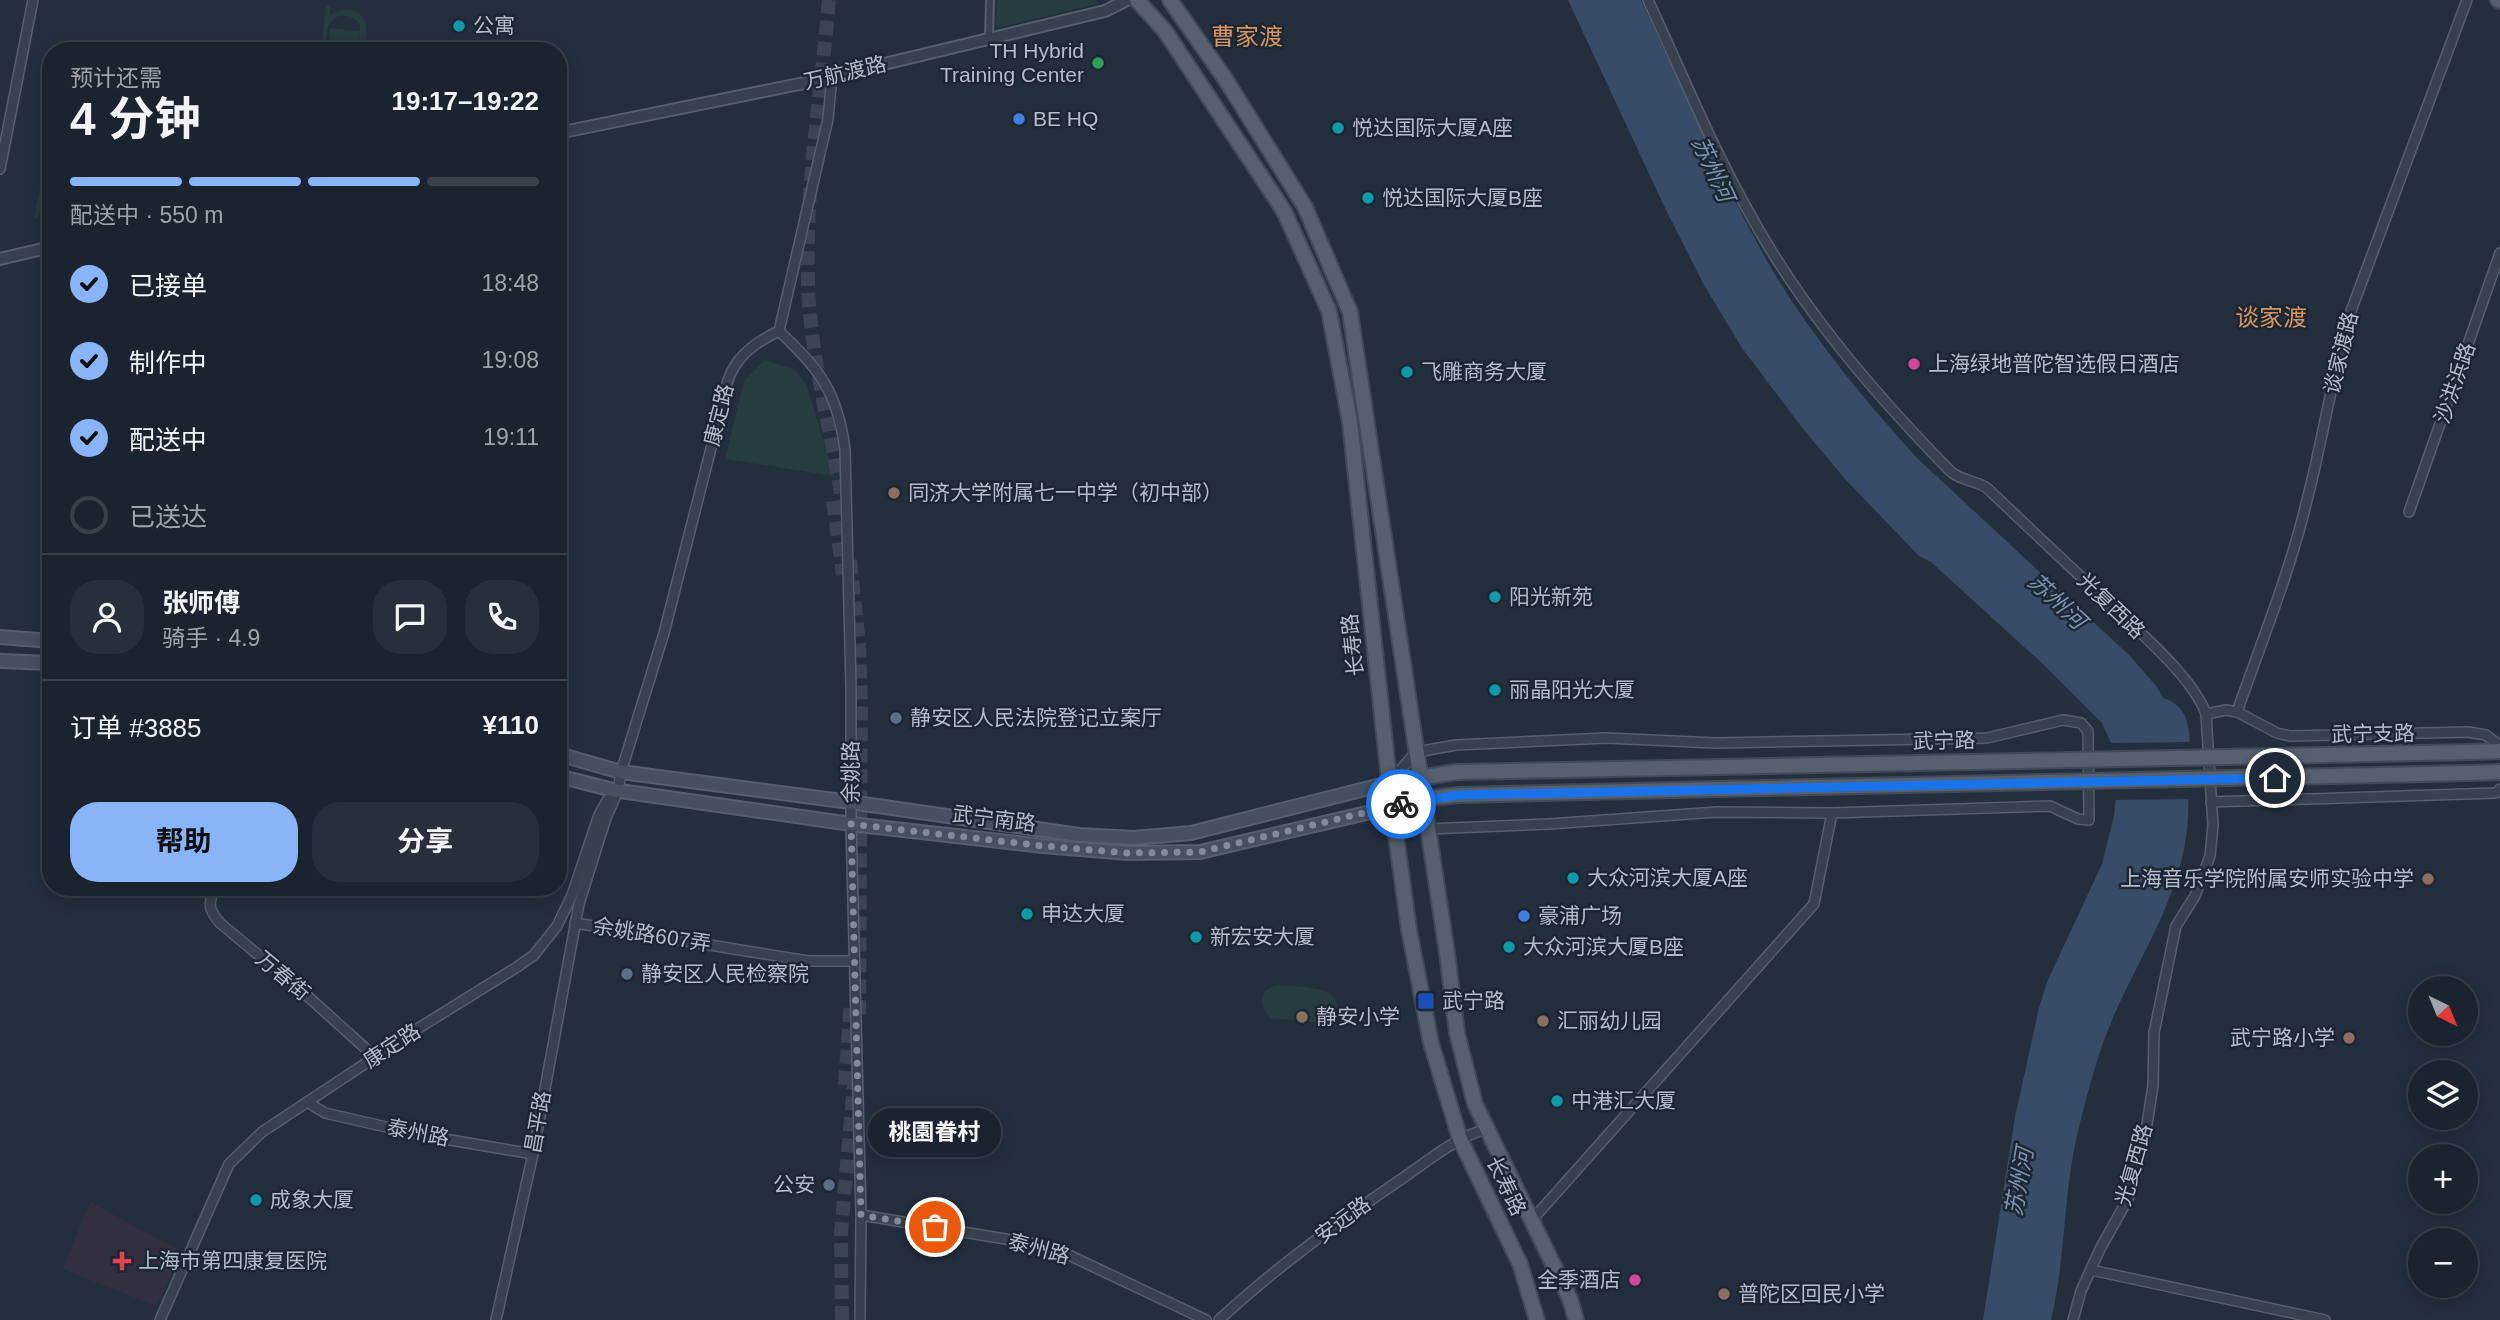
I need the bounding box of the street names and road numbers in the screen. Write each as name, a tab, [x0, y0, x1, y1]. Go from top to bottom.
street label: 万航渡路	[801, 52, 888, 93]
street label: 谈家渡路	[2319, 309, 2362, 396]
street label: 沙洪浜路	[2430, 339, 2479, 426]
street label: 康定路	[700, 382, 737, 448]
street label: 光复西路	[2073, 568, 2150, 643]
street label: 长寿路	[1338, 613, 1367, 678]
street label: 武宁支路	[2331, 721, 2415, 746]
street label: 武宁路	[1912, 728, 1976, 753]
street label: 余姚路	[839, 741, 862, 804]
street label: 武宁南路	[951, 802, 1037, 835]
street label: 余姚路607弄	[591, 914, 713, 955]
street label: 万春街	[252, 947, 315, 1005]
street label: 康定路	[359, 1019, 424, 1072]
street label: 昌平路	[521, 1089, 554, 1155]
street label: 泰州路	[385, 1115, 451, 1150]
street label: 光复西路	[2111, 1121, 2156, 1208]
street label: 长寿路	[1482, 1152, 1531, 1219]
street label: 安远路	[1310, 1192, 1375, 1247]
street label: 泰州路	[1006, 1229, 1073, 1268]

